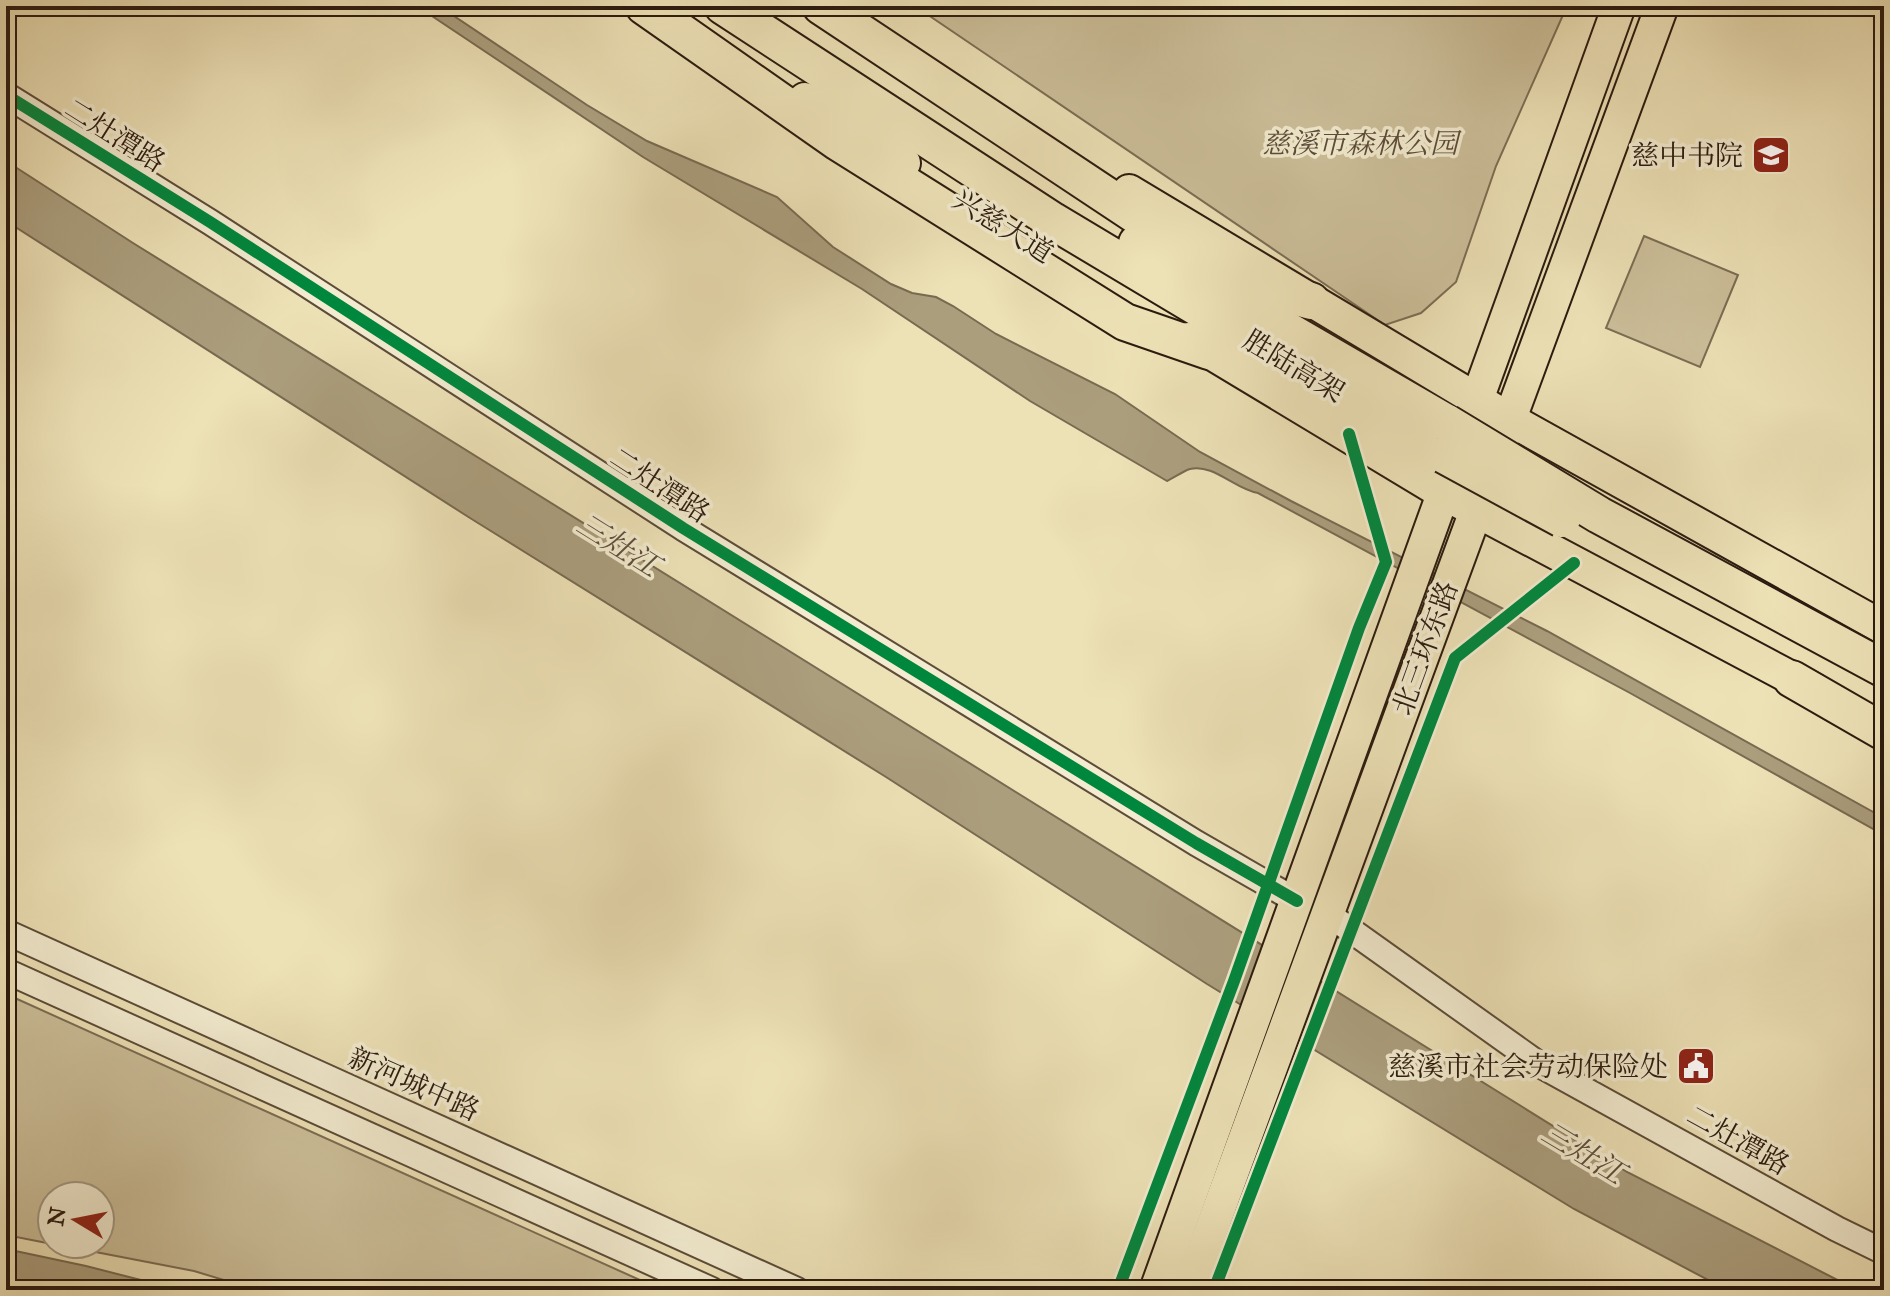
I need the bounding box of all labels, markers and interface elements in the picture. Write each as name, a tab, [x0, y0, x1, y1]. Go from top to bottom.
street label: 二灶潭路	[58, 90, 172, 180]
park label: 慈溪市森林公园	[1262, 126, 1462, 161]
school or university icon: 慈中书院	[1750, 134, 1792, 176]
place label: 慈中书院	[1631, 138, 1743, 173]
street label: 兴慈大道	[946, 181, 1060, 271]
street label: 胜陆高架	[1237, 322, 1351, 410]
street label: 二灶潭路	[603, 440, 717, 530]
water label: 三灶江	[570, 506, 669, 586]
street label: 北三环东路	[1385, 576, 1465, 720]
street label: 新河城中路	[343, 1040, 485, 1128]
public building icon: 慈溪市社会劳动保险处	[1675, 1045, 1717, 1087]
place label: 慈溪市社会劳动保险处	[1388, 1049, 1668, 1084]
street label: 二灶潭路	[1681, 1098, 1795, 1182]
water label: 三灶江	[1535, 1114, 1634, 1194]
north arrow	[36, 1180, 116, 1260]
text: N	[42, 1205, 72, 1228]

